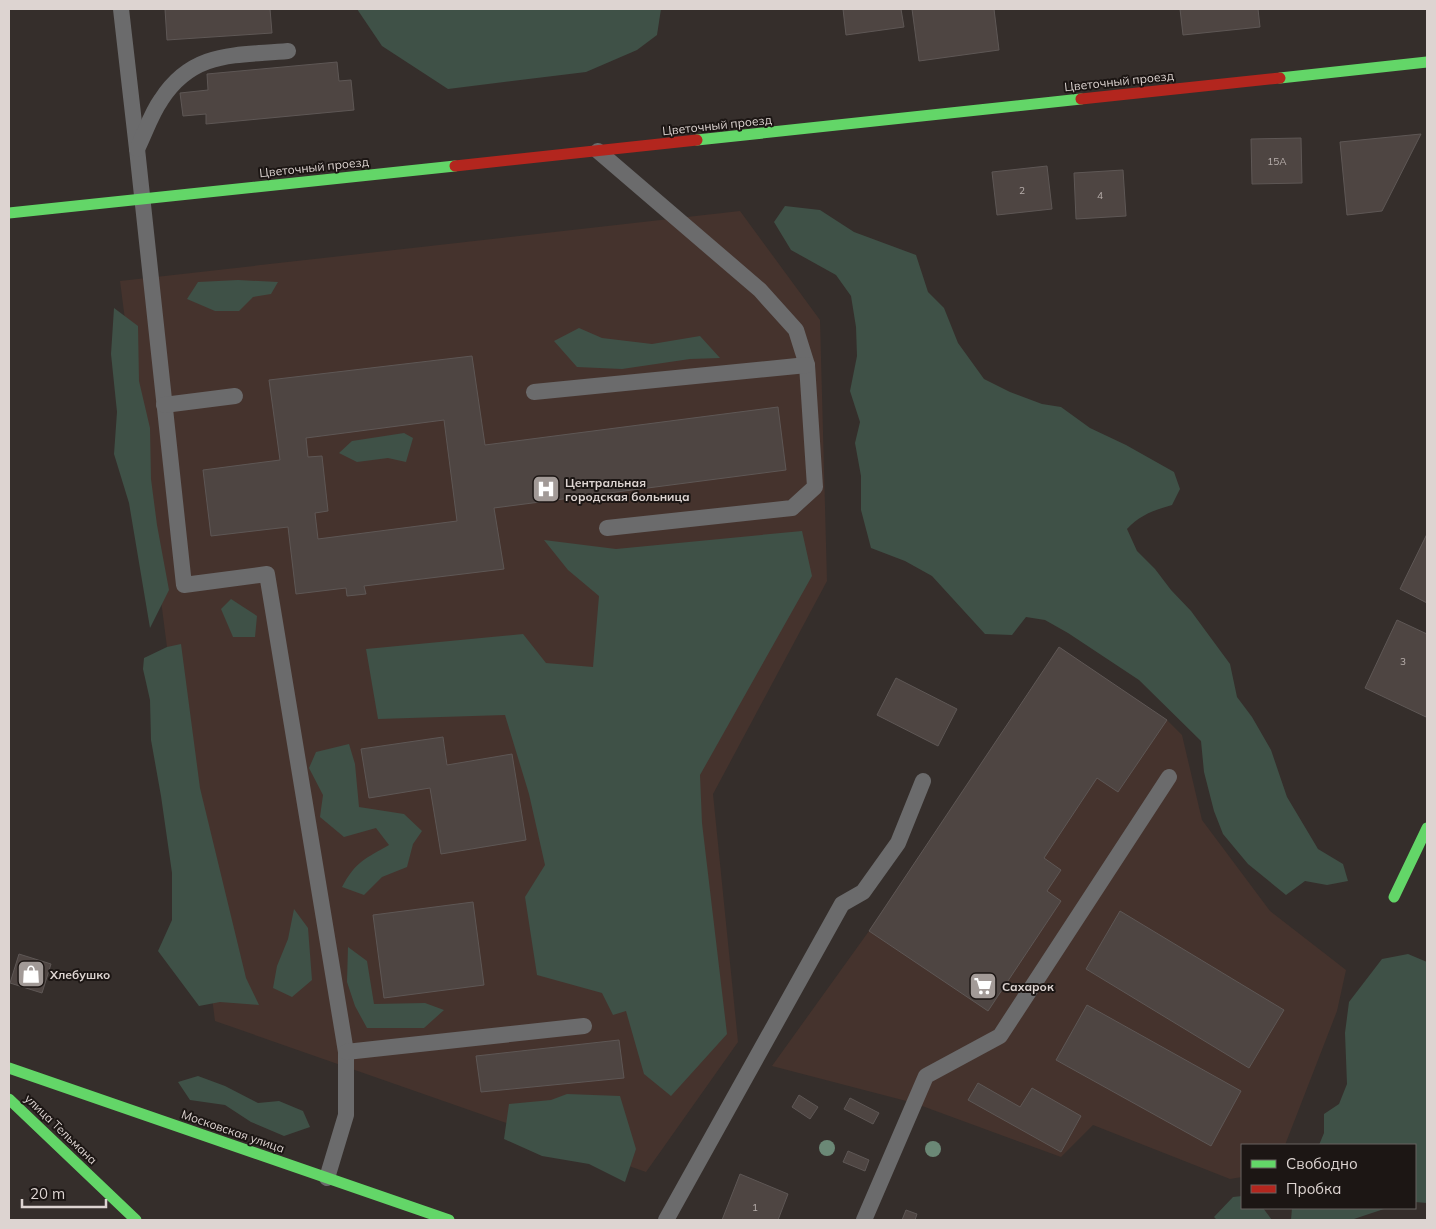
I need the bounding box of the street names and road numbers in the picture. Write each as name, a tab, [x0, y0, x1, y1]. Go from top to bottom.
street label: Цветочный проезд	[1063, 68, 1175, 94]
street label: Цветочный проезд	[661, 112, 773, 138]
street label: Цветочный проезд	[258, 154, 370, 180]
street label: улица Тельмана	[22, 1091, 100, 1167]
street label: Московская улица	[180, 1106, 286, 1156]

